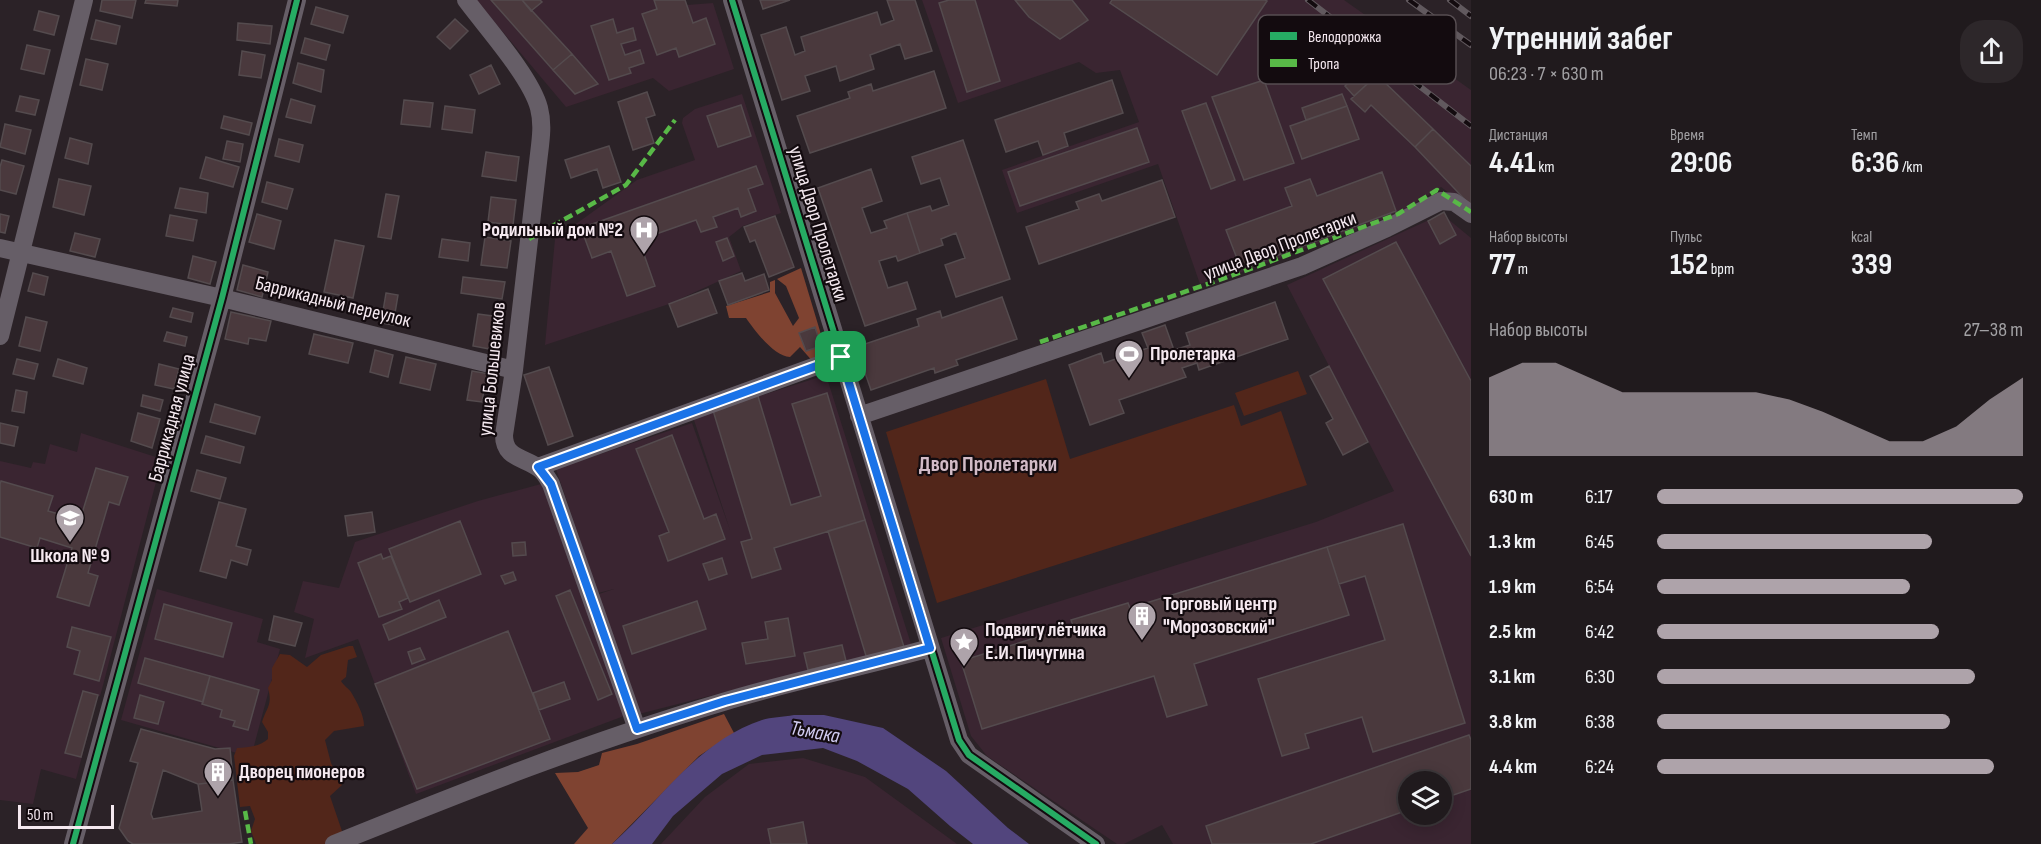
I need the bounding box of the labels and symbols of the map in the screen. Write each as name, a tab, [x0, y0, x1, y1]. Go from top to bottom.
legend	[1258, 15, 1456, 84]
text: Велодорожка	[1308, 28, 1381, 47]
text: Тропа	[1308, 55, 1339, 74]
street label: улица Двор Пролетарки	[783, 143, 853, 305]
street label: улица Двор Пролетарки	[1200, 206, 1360, 286]
hospital icon: Родильный дом №2	[628, 214, 660, 256]
place label: Родильный дом №2	[482, 218, 623, 242]
street label: Баррикадный переулок	[253, 271, 414, 333]
street label: улица Большевиков	[473, 301, 511, 437]
pin	[815, 331, 866, 382]
sports icon: Пролетарка	[1113, 338, 1145, 380]
place label: Пролетарка	[1150, 342, 1236, 366]
street label: Баррикадная улица	[143, 351, 201, 485]
district label: Двор Пролетарки	[919, 451, 1057, 478]
school or university icon: Школа № 9	[54, 502, 86, 544]
place label: Школа № 9	[30, 544, 110, 568]
place label: Торговый центр "Морозовский"	[1163, 592, 1277, 639]
building icon: Торговый центр "Морозовский"	[1126, 600, 1158, 642]
place label: Подвигу лётчика Е.И. Пичугина	[985, 618, 1106, 665]
place icon: Подвигу лётчика Е.И. Пичугина	[948, 626, 980, 668]
water label: Тьмака	[788, 715, 842, 749]
building icon: Дворец пионеров	[202, 756, 234, 798]
place label: Дворец пионеров	[239, 760, 365, 784]
scale bar	[18, 802, 114, 830]

